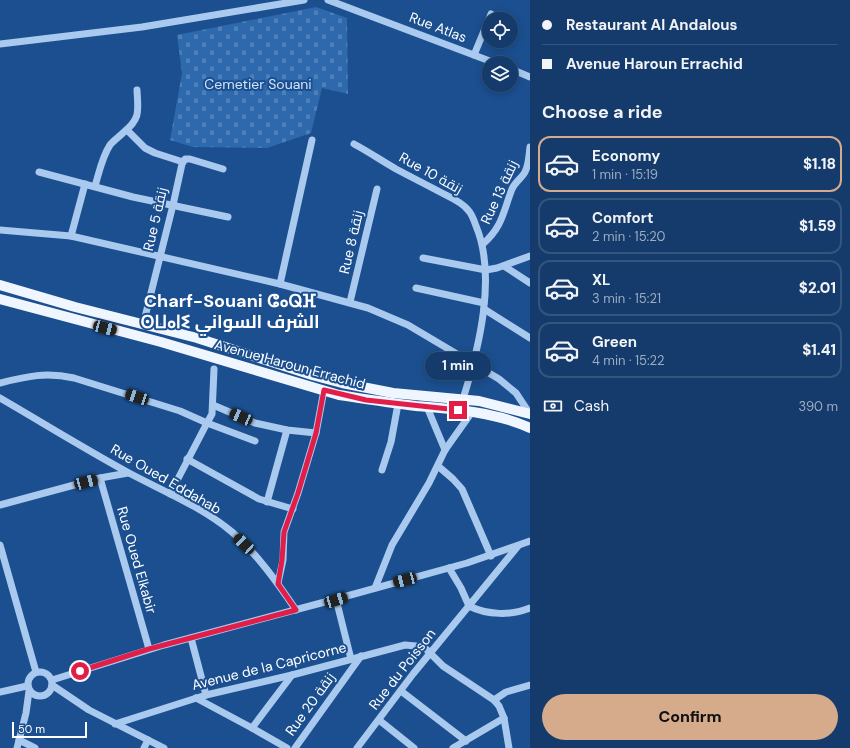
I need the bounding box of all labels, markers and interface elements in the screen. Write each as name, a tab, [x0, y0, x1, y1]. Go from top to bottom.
street label: Rue Atlas	[407, 8, 469, 46]
map controls	[482, 12, 518, 92]
button: locate	[482, 12, 518, 48]
text: Restaurant Al Andalous	[566, 15, 738, 35]
text: Avenue Haroun Errachid	[566, 54, 743, 74]
button: layers	[482, 56, 518, 92]
park label: Cemetier Souani	[204, 75, 312, 93]
text: Choose a ride	[542, 100, 663, 124]
icon: car	[544, 146, 580, 182]
text: Economy	[592, 146, 660, 166]
street label: Rue 10 زنقة	[396, 148, 466, 198]
text: $1.18	[803, 154, 836, 174]
street label: Rue 13 زنقة	[476, 157, 522, 227]
text: 1 min · 15:19	[592, 166, 658, 183]
street label: Rue 5 زنقة	[139, 185, 171, 253]
street label: Rue 8 زنقة	[335, 208, 367, 276]
icon: car	[544, 208, 580, 244]
text: Comfort	[592, 208, 653, 228]
text: $1.59	[799, 216, 836, 236]
text: 2 min · 15:20	[592, 228, 665, 245]
icon: car	[544, 270, 580, 306]
text: XL	[592, 270, 610, 290]
text: $2.01	[799, 278, 836, 298]
district label: Charf-Souani ⵛⴰⵕⴼ ⵙⵡⴰⵏⵉ الشرف السواني	[140, 289, 320, 337]
text: 3 min · 15:21	[592, 290, 661, 307]
car	[92, 319, 118, 337]
icon: car	[544, 332, 580, 368]
text: Green	[592, 332, 637, 352]
street label: Avenue Haroun Errachid	[213, 335, 367, 393]
text: $1.41	[802, 340, 836, 360]
callout: 1 min	[425, 352, 491, 380]
text: 4 min · 15:22	[592, 352, 665, 369]
text: 1 min	[442, 357, 474, 374]
car	[124, 388, 150, 406]
icon: cash	[542, 395, 564, 417]
text: Cash	[574, 396, 609, 416]
text: 390 m	[799, 398, 838, 415]
route end	[449, 401, 467, 419]
car	[228, 407, 254, 427]
street label: Rue Oued Eddahab	[107, 440, 225, 518]
car	[73, 473, 99, 491]
street label: Rue Oued Elkabir	[113, 505, 161, 615]
car	[231, 531, 257, 557]
car	[392, 571, 418, 589]
car	[323, 591, 349, 609]
street label: Rue du Poisson	[365, 625, 439, 713]
street label: Avenue de la Capricorne	[190, 638, 348, 694]
route start	[71, 662, 89, 680]
street label: Rue 20 زنقة	[281, 669, 339, 739]
button: Confirm	[542, 694, 838, 740]
scale bar	[12, 720, 87, 739]
text: 50 m	[18, 722, 45, 736]

